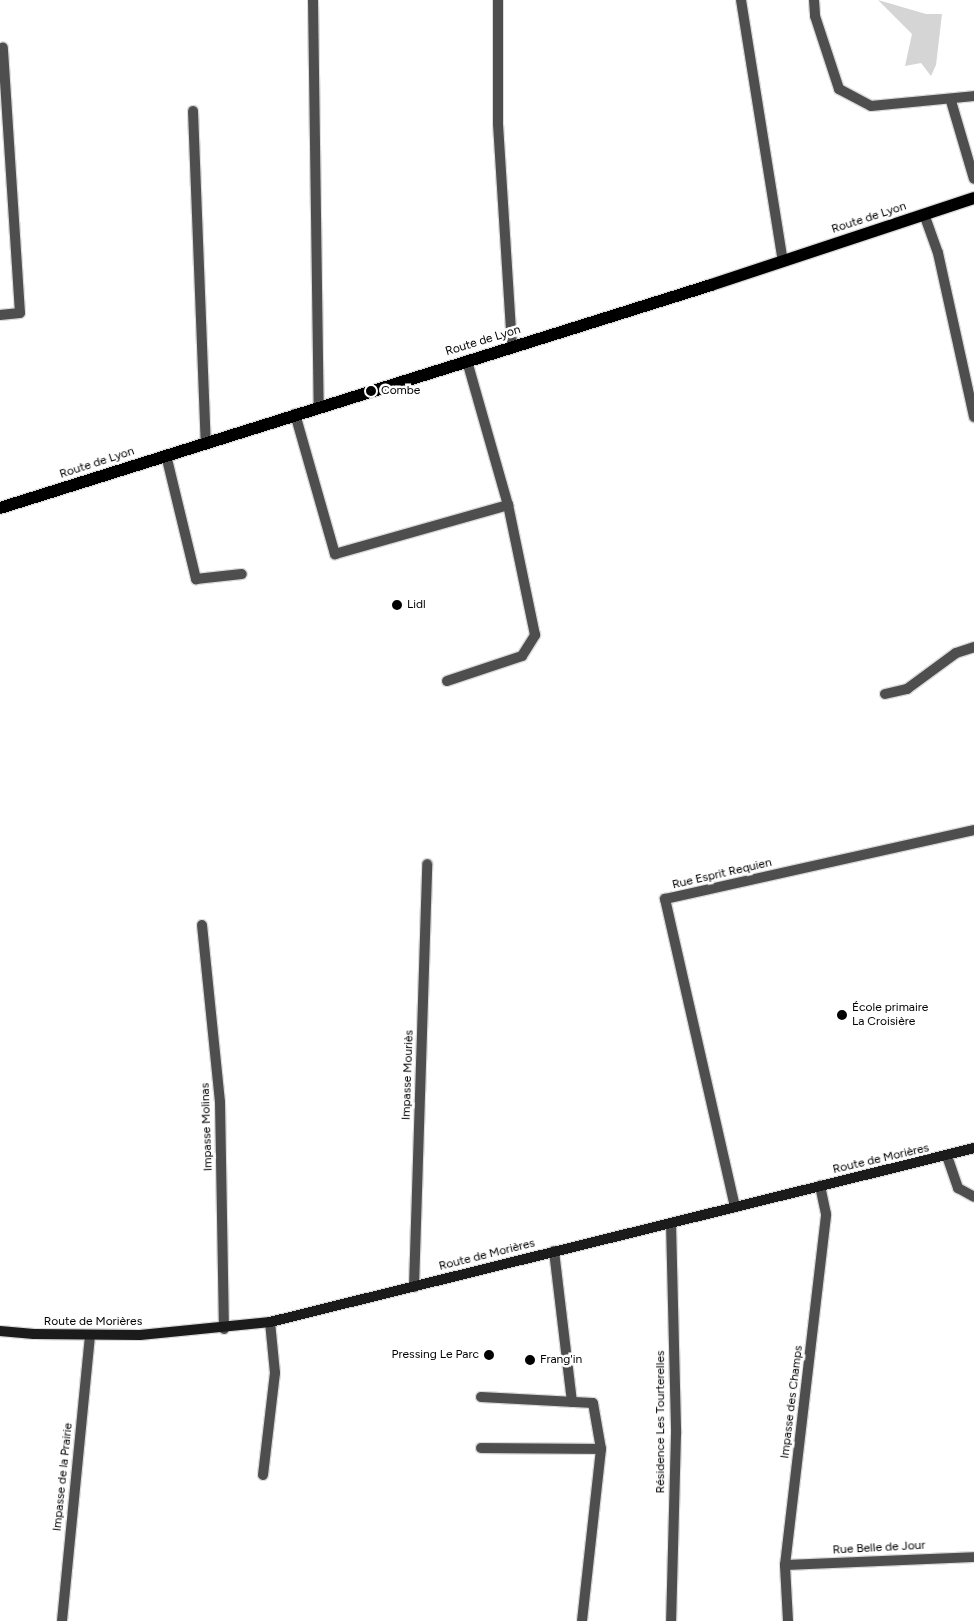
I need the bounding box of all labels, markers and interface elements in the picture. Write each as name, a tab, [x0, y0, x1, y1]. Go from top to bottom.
street label: Route de Lyon	[830, 199, 908, 237]
street label: Route de Lyon	[444, 323, 522, 359]
place label: Combe	[381, 384, 420, 398]
marker: Combe	[365, 385, 377, 397]
street label: Route de Lyon	[58, 444, 136, 482]
place label: Lidl	[407, 598, 426, 612]
marker: Lidl	[391, 599, 403, 611]
street label: Rue Esprit Requien	[671, 856, 773, 892]
place label: École primaire La Croisière	[852, 1001, 928, 1029]
marker: École primaire La Croisière	[836, 1009, 848, 1021]
street label: Impasse Mouriès	[399, 1030, 417, 1120]
street label: Impasse Molinas	[198, 1083, 216, 1171]
street label: Route de Morières	[831, 1141, 931, 1177]
street label: Route de Morières	[437, 1236, 537, 1274]
street label: Route de Morières	[44, 1315, 142, 1329]
street label: Impasse des Champs	[778, 1345, 806, 1459]
place label: Pressing Le Parc	[392, 1348, 479, 1362]
marker: Pressing Le Parc	[483, 1349, 495, 1361]
street label: Résidence Les Tourterelles	[654, 1351, 668, 1493]
place label: Frang'in	[540, 1353, 582, 1367]
marker: Frang'in	[524, 1354, 536, 1366]
street label: Impasse de la Prairie	[50, 1422, 76, 1532]
street label: Rue Belle de Jour	[832, 1538, 926, 1558]

